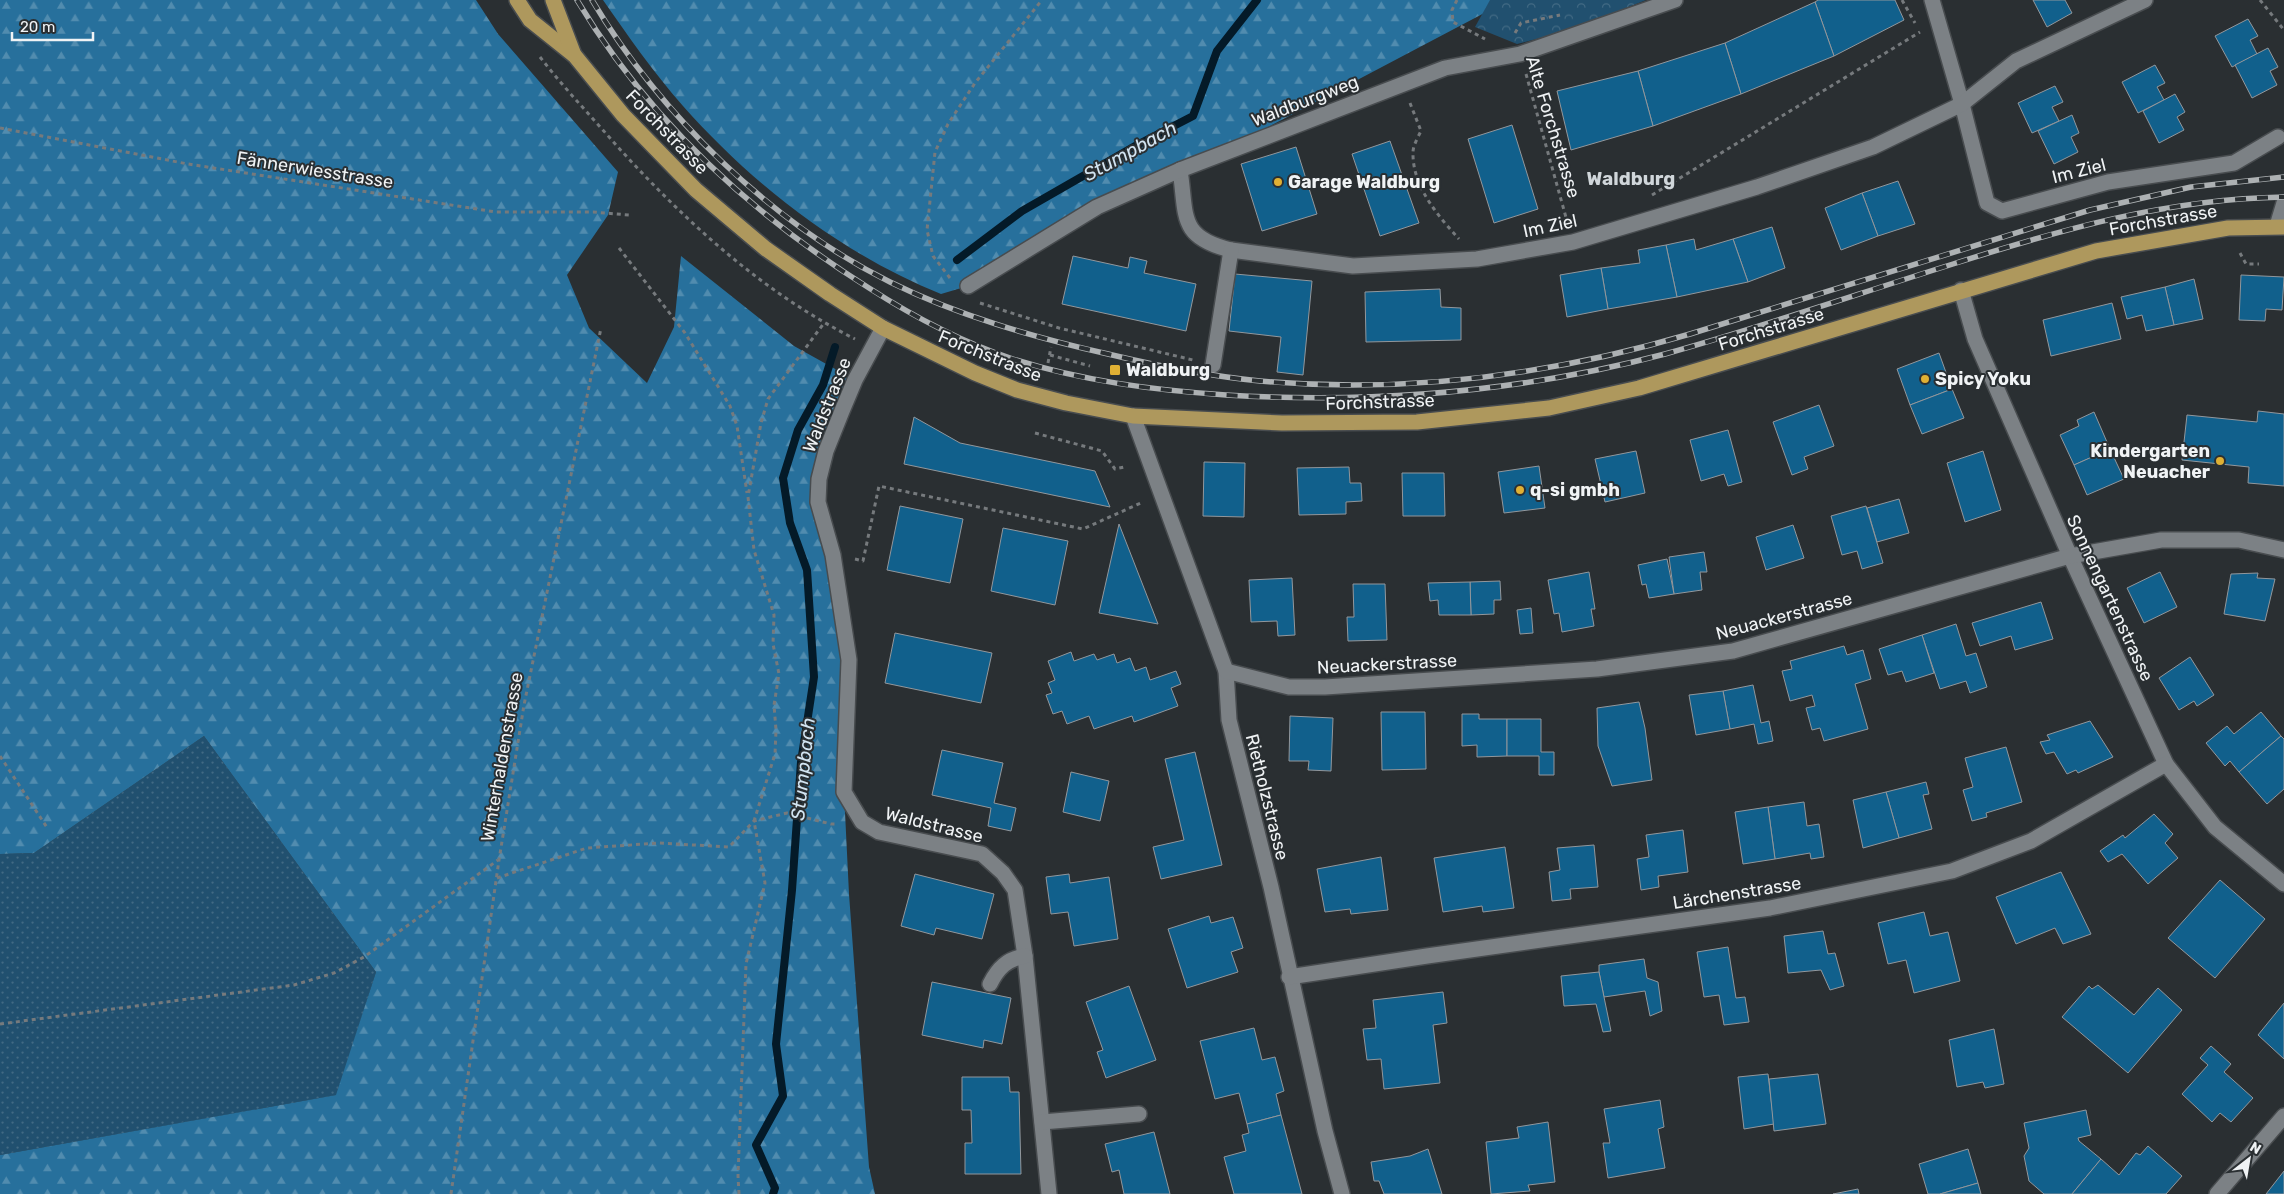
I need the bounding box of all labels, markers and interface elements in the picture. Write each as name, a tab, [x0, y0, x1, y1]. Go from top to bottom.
scale bar	[12, 10, 94, 42]
text: 20 m	[20, 18, 55, 36]
street label: Alte Forchstrasse	[1521, 53, 1585, 201]
street label: Waldburgweg	[1248, 70, 1362, 132]
street label: Forchstrasse	[621, 85, 713, 179]
water label: Stumpbach	[1079, 116, 1181, 186]
street label: Fännerwiesstrasse	[235, 147, 395, 193]
street label: Im Ziel	[2050, 154, 2108, 188]
district label: Waldburg	[1587, 167, 1675, 190]
place label: Garage Waldburg	[1288, 171, 1440, 193]
marker: Garage Waldburg	[1272, 176, 1284, 188]
street label: Forchstrasse	[2107, 200, 2219, 240]
street label: Im Ziel	[1521, 210, 1579, 242]
street label: Forchstrasse	[1715, 302, 1827, 356]
street label: Forchstrasse	[935, 325, 1045, 387]
street label: Waldstrasse	[798, 354, 856, 456]
place label: Waldburg	[1126, 359, 1210, 381]
marker: Waldburg	[1108, 363, 1122, 377]
place label: Spicy Yoku	[1935, 368, 2031, 390]
marker: Spicy Yoku	[1919, 373, 1931, 385]
street label: Forchstrasse	[1325, 389, 1435, 415]
place label: Kindergarten Neuacher	[2090, 440, 2210, 483]
marker: Kindergarten Neuacher	[2214, 455, 2226, 467]
place label: q-si gmbh	[1530, 479, 1620, 501]
marker: q-si gmbh	[1514, 484, 1526, 496]
street label: Sonnengartenstrasse	[2062, 511, 2158, 685]
street label: Neuackerstrasse	[1713, 587, 1855, 645]
street label: Neuackerstrasse	[1316, 649, 1458, 679]
street label: Winterhaldenstrasse	[476, 671, 528, 843]
water label: Stumpbach	[786, 716, 820, 822]
street label: Rietholzstrasse	[1241, 732, 1293, 862]
street label: Waldstrasse	[883, 802, 985, 848]
street label: Lärchenstrasse	[1671, 872, 1803, 914]
north arrow	[2224, 1134, 2274, 1184]
text: N	[2247, 1138, 2264, 1158]

